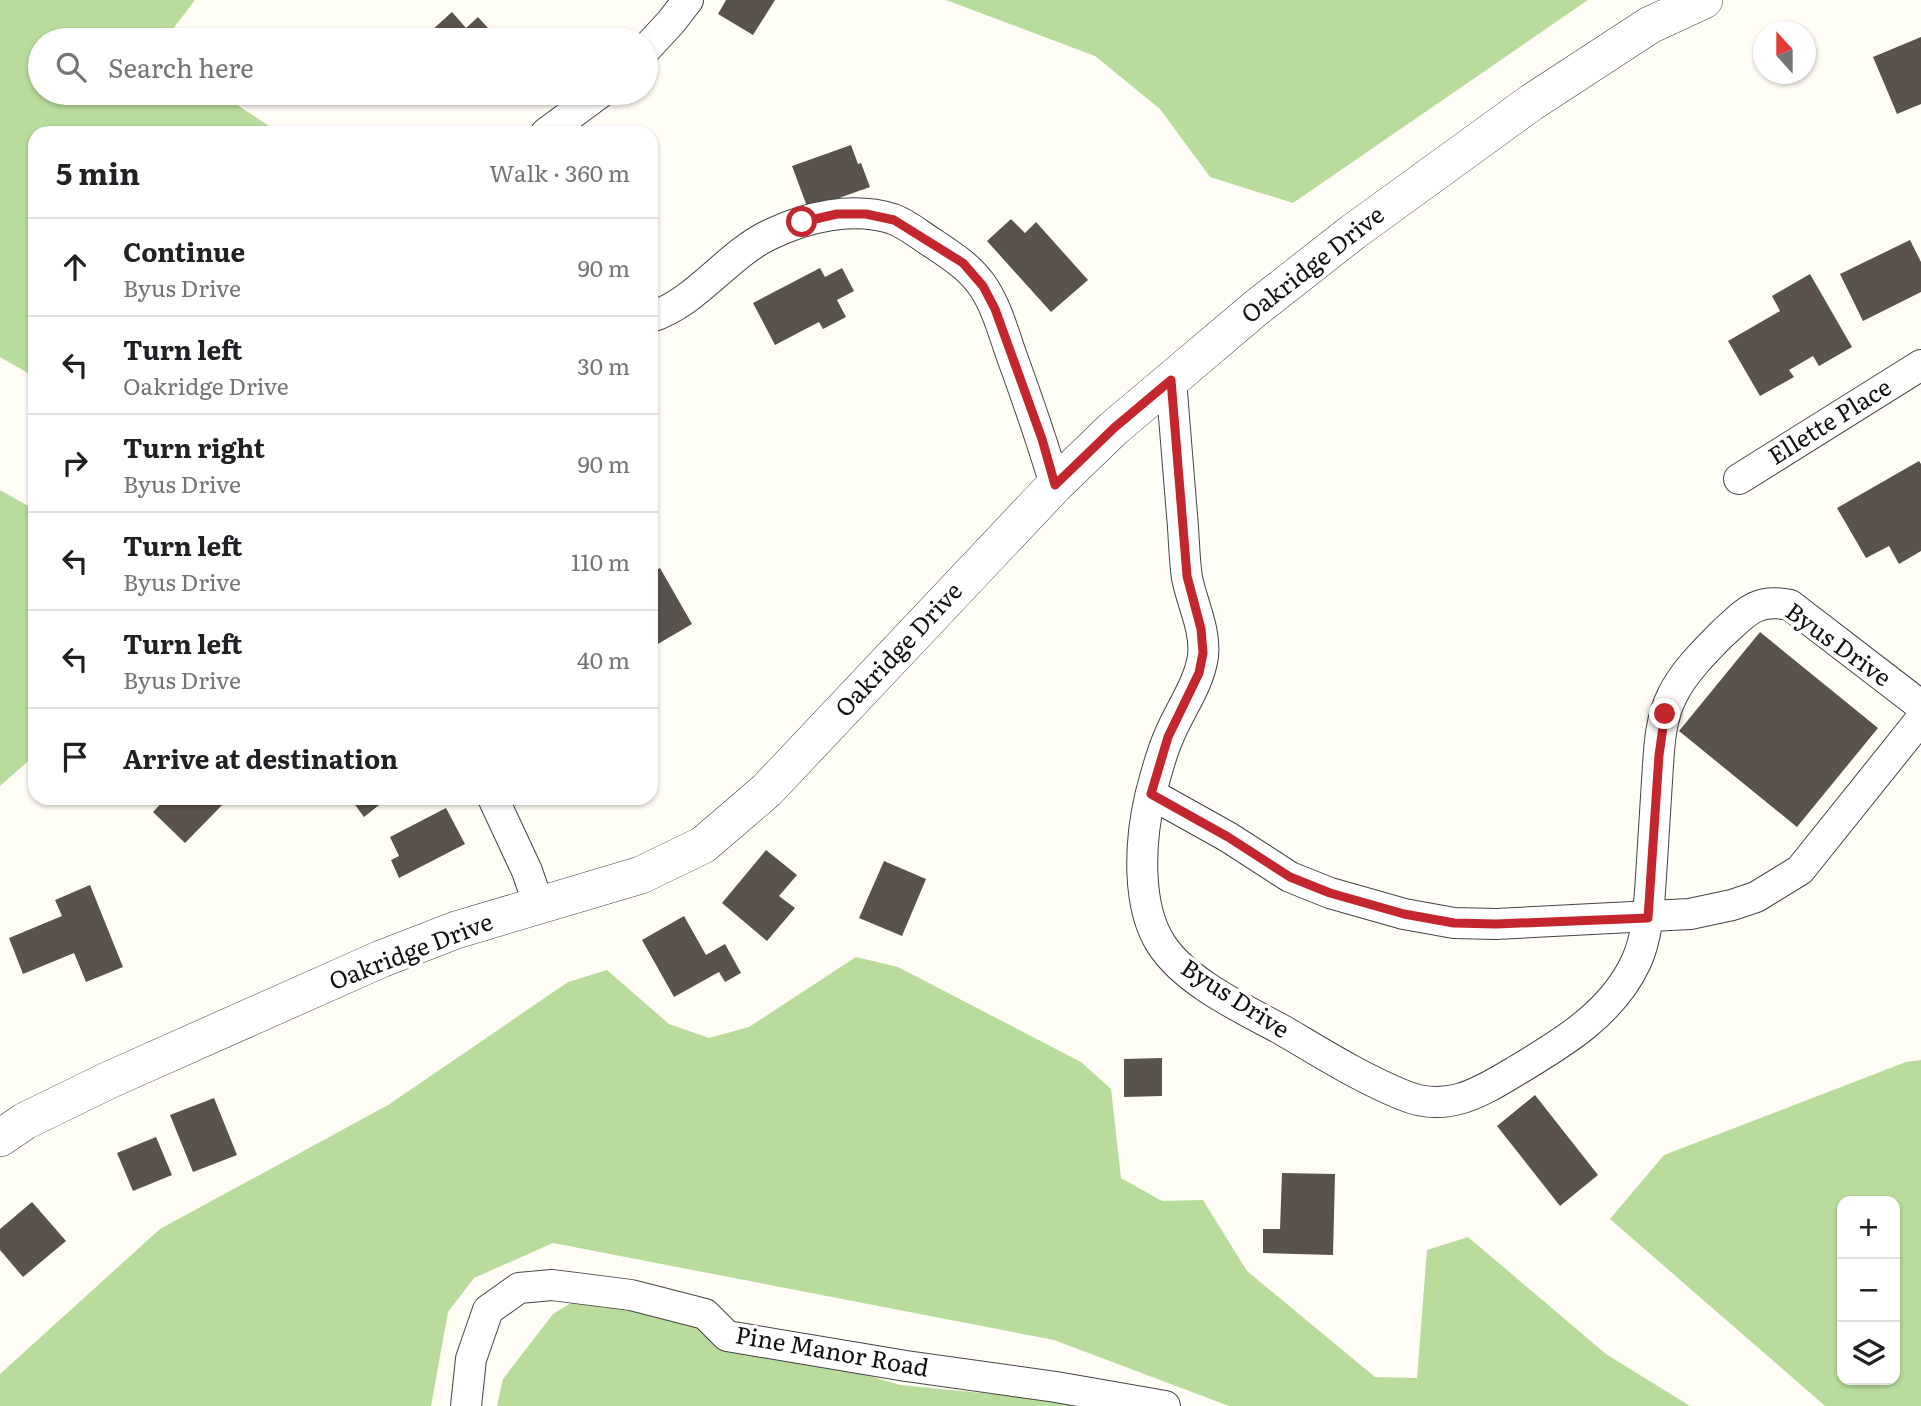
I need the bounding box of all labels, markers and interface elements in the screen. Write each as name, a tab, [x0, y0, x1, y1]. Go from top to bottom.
north arrow	[1753, 21, 1816, 84]
search box	[28, 28, 658, 105]
text: Search here	[108, 47, 254, 86]
icon: search	[52, 48, 90, 86]
text: 5 min	[56, 150, 140, 194]
text: Walk · 360 m	[489, 155, 630, 189]
street label: Oakridge Drive	[1233, 196, 1390, 330]
route start	[786, 206, 817, 237]
text: Continue	[123, 231, 245, 270]
icon: ahead	[56, 248, 94, 286]
text: 90 m	[578, 250, 630, 284]
text: Byus Drive	[123, 270, 241, 304]
text: Turn left	[123, 329, 242, 368]
icon: left	[56, 346, 94, 384]
text: 30 m	[577, 348, 630, 382]
text: Oakridge Drive	[123, 368, 289, 402]
street label: Ellette Place	[1760, 368, 1897, 472]
text: Turn right	[123, 427, 265, 466]
icon: right	[56, 444, 94, 482]
text: 90 m	[578, 446, 630, 480]
text: Byus Drive	[123, 466, 241, 500]
text: Turn left	[123, 525, 242, 564]
icon: left	[56, 542, 94, 580]
text: 110 m	[571, 544, 630, 578]
text: Byus Drive	[123, 564, 241, 598]
street label: Oakridge Drive	[825, 573, 969, 723]
street label: Byus Drive	[1779, 593, 1900, 693]
text: Turn left	[123, 623, 242, 662]
icon: left	[56, 640, 94, 678]
text: 40 m	[577, 642, 630, 676]
text: Byus Drive	[123, 662, 241, 696]
route end	[1649, 698, 1680, 729]
icon: arrive	[56, 738, 94, 776]
text: Arrive at destination	[123, 738, 398, 777]
street label: Oakridge Drive	[323, 902, 497, 997]
street label: Byus Drive	[1175, 949, 1298, 1045]
map controls	[1837, 1196, 1900, 1385]
button: +	[1837, 1196, 1900, 1259]
button: −	[1837, 1259, 1900, 1322]
street label: Pine Manor Road	[733, 1315, 932, 1384]
button: layers	[1837, 1322, 1900, 1385]

